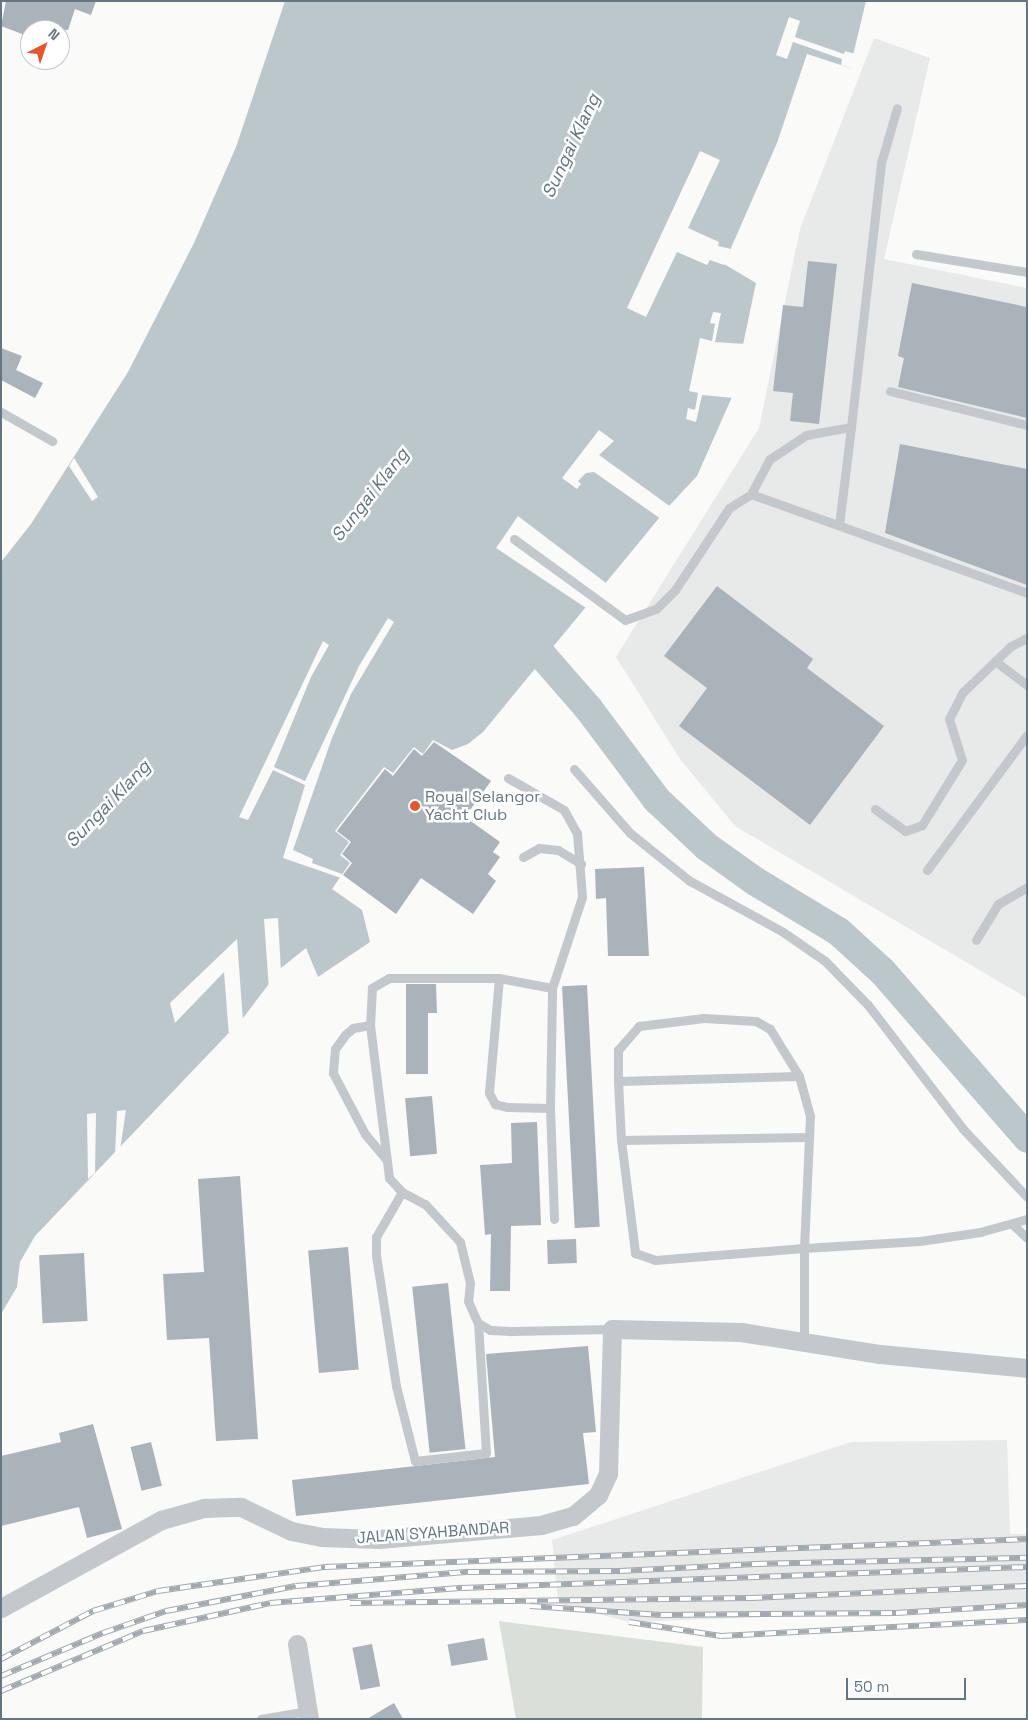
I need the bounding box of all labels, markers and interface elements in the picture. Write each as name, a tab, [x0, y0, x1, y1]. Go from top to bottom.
north arrow	[20, 20, 70, 70]
text: N	[45, 25, 64, 44]
water label: Sungai Klang	[537, 91, 605, 201]
water label: Sungai Klang	[327, 444, 413, 546]
water label: Sungai Klang	[61, 756, 155, 852]
place label: Royal Selangor Yacht Club	[425, 787, 540, 825]
marker: Royal Selangor Yacht Club	[409, 800, 421, 812]
street label: JALAN SYAHBANDAR	[356, 1518, 510, 1548]
scale bar	[848, 1668, 968, 1700]
text: 50 m	[854, 1677, 889, 1696]

